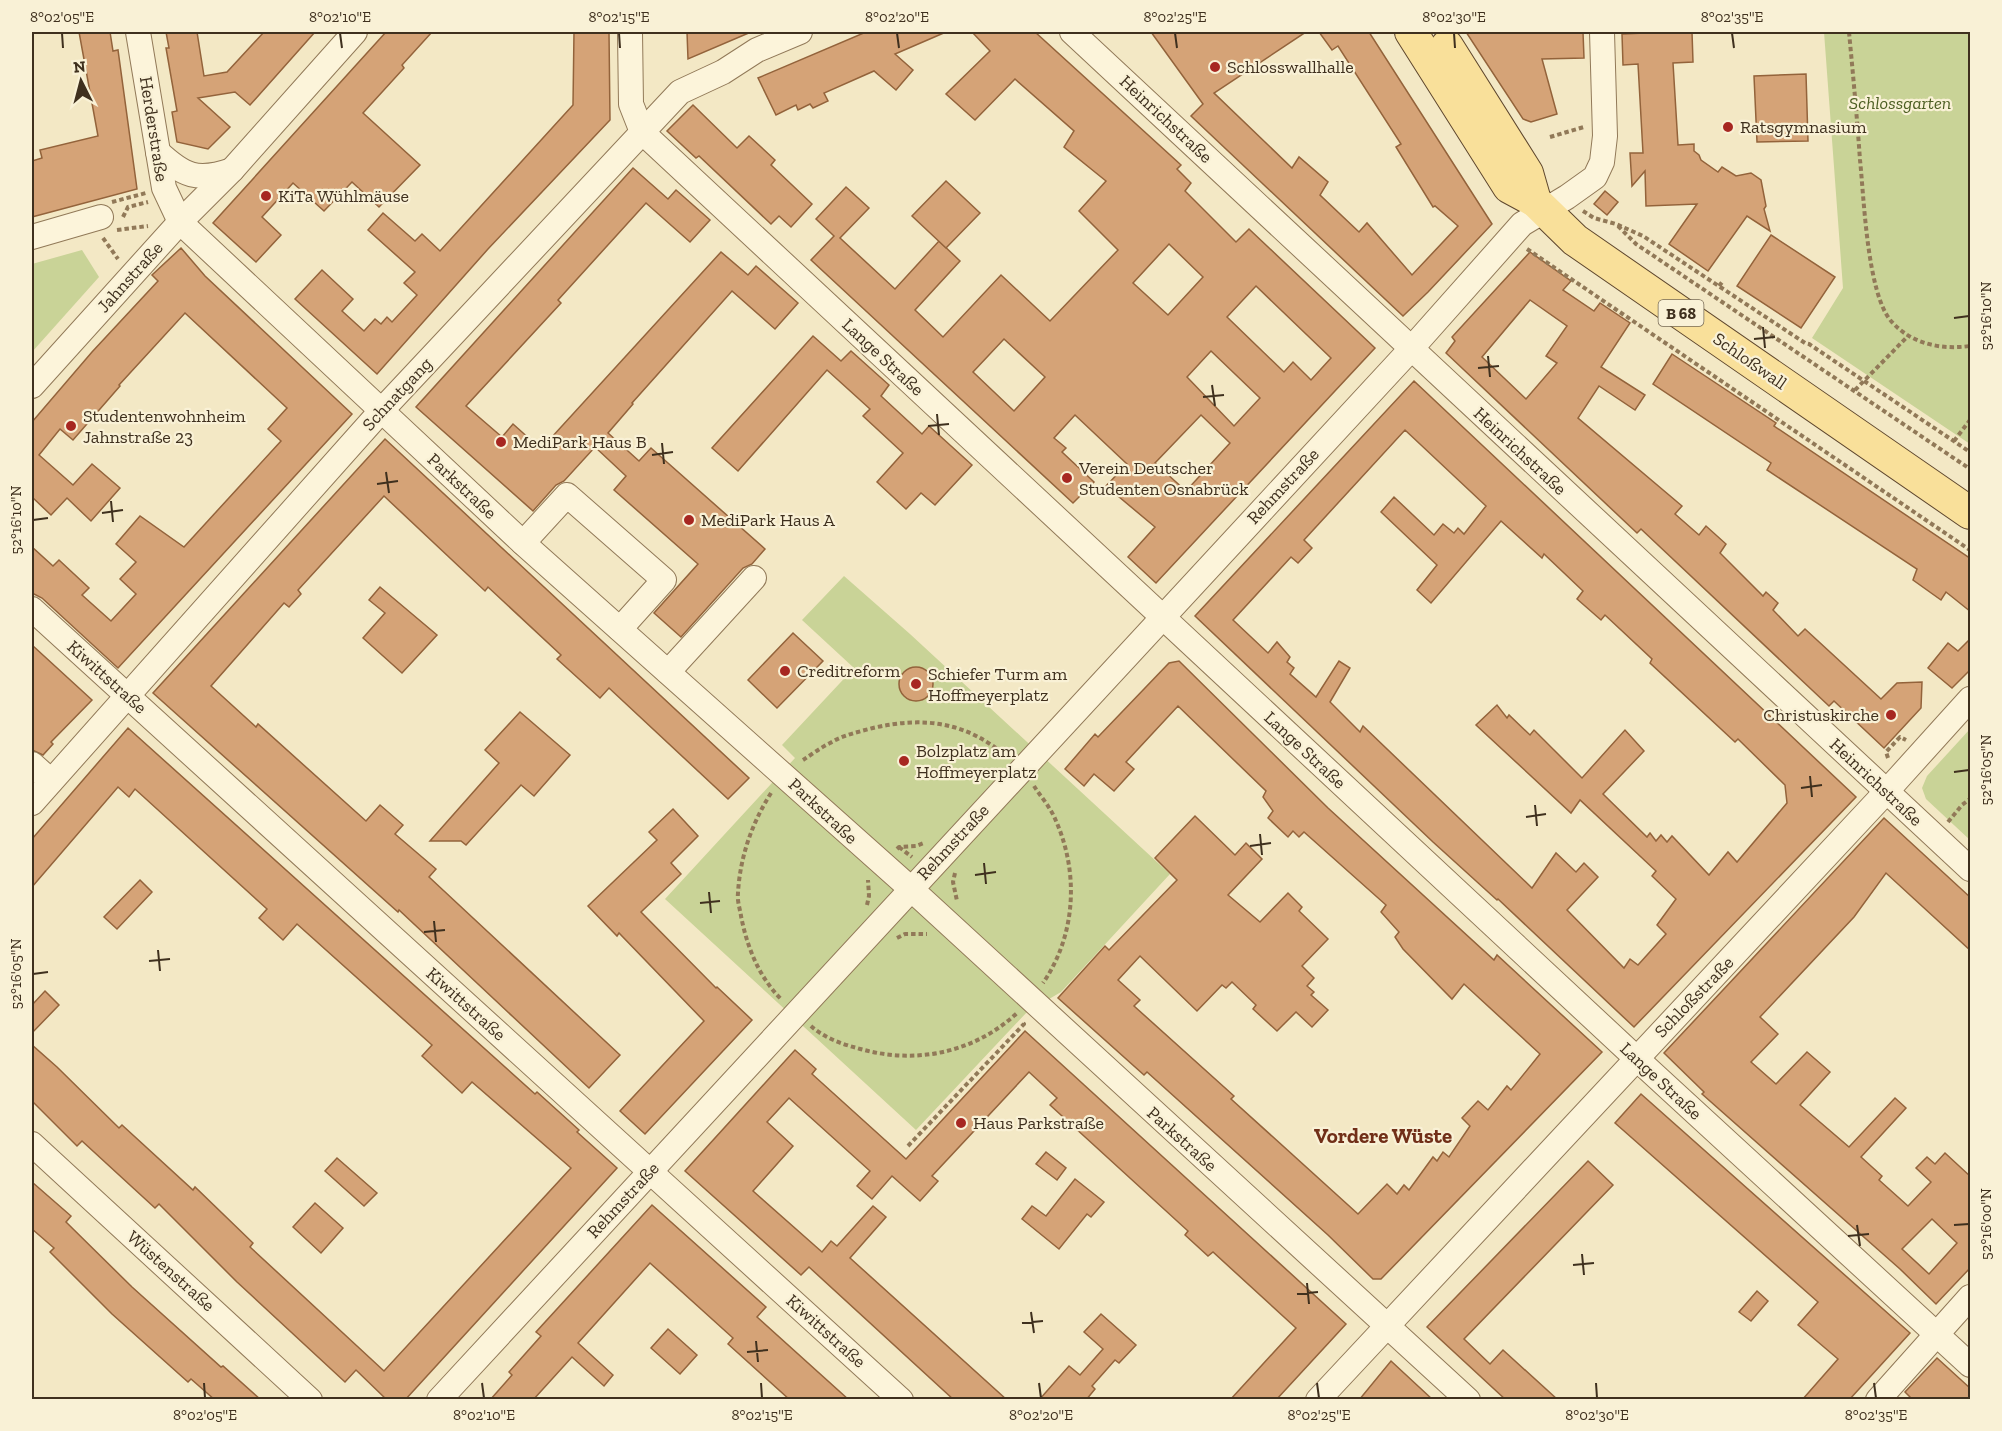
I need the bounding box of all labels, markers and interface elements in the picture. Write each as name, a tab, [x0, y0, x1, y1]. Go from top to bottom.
text: 8°02'05"E	[30, 8, 94, 26]
text: 8°02'10"E	[309, 8, 371, 26]
text: 8°02'15"E	[588, 8, 650, 26]
text: 8°02'20"E	[865, 8, 929, 26]
text: 8°02'25"E	[1143, 8, 1207, 26]
text: 8°02'30"E	[1422, 8, 1486, 26]
text: 8°02'35"E	[1701, 8, 1764, 26]
north arrow	[51, 51, 111, 111]
text: N	[72, 56, 87, 77]
place label: Schlosswallhalle	[1227, 56, 1354, 78]
marker: Schlosswallhalle	[1208, 60, 1222, 74]
street label: Heinrichstraße	[1115, 70, 1217, 168]
street label: Herderstraße	[135, 75, 173, 183]
park label: Schlossgarten	[1849, 92, 1951, 114]
place label: Ratsgymnasium	[1740, 116, 1867, 138]
marker: Ratsgymnasium	[1721, 120, 1735, 134]
place label: KiTa Wühlmäuse	[278, 185, 409, 207]
marker: KiTa Wühlmäuse	[259, 189, 273, 203]
street label: Jahnstraße	[92, 237, 168, 317]
text: 52°16'10"N	[1977, 281, 1995, 351]
road number: B 68	[1658, 300, 1704, 326]
street label: Lange Straße	[837, 314, 929, 400]
street label: Schloßwall	[1709, 328, 1791, 395]
street label: Schnatgang	[357, 353, 437, 435]
street label: Heinrichstraße	[1469, 402, 1571, 500]
place label: Studentenwohnheim Jahnstraße 23	[83, 405, 246, 448]
marker: Studentenwohnheim Jahnstraße 23	[64, 419, 78, 433]
place label: MediPark Haus B	[513, 431, 647, 453]
marker: MediPark Haus B	[494, 435, 508, 449]
street label: Rehmstraße	[1242, 443, 1324, 529]
street label: Parkstraße	[423, 448, 501, 524]
place label: Verein Deutscher Studenten Osnabrück	[1078, 457, 1249, 500]
marker: Verein Deutscher Studenten Osnabrück	[1060, 471, 1074, 485]
text: 52°16'10"N	[7, 485, 25, 555]
place label: MediPark Haus A	[701, 509, 835, 531]
marker: MediPark Haus A	[682, 513, 696, 527]
street label: Kiwittstraße	[63, 636, 151, 718]
place label: Creditreform	[797, 660, 901, 682]
place label: Schiefer Turm am Hoffmeyerplatz	[928, 663, 1068, 706]
marker: Creditreform	[778, 664, 792, 678]
marker: Schiefer Turm am Hoffmeyerplatz	[909, 677, 923, 691]
place label: Christuskirche	[1763, 704, 1879, 726]
street label: Lange Straße	[1259, 707, 1351, 793]
marker: Christuskirche	[1884, 708, 1898, 722]
street label: Heinrichstraße	[1825, 733, 1927, 831]
text: 52°16'05"N	[1977, 735, 1995, 805]
place label: Bolzplatz am Hoffmeyerplatz	[916, 740, 1037, 783]
marker: Bolzplatz am Hoffmeyerplatz	[897, 754, 911, 768]
street label: Parkstraße	[784, 773, 862, 849]
street label: Rehmstraße	[912, 799, 994, 885]
text: 52°16'05"N	[7, 939, 25, 1009]
street label: Schloßstraße	[1650, 952, 1738, 1042]
street label: Kiwittstraße	[422, 963, 510, 1045]
street label: Lange Straße	[1615, 1038, 1707, 1124]
street label: Parkstraße	[1142, 1102, 1222, 1176]
place label: Haus Parkstraße	[973, 1112, 1104, 1134]
marker: Haus Parkstraße	[954, 1116, 968, 1130]
district label: Vordere Wüste	[1314, 1123, 1452, 1148]
street label: Rehmstraße	[582, 1157, 664, 1243]
text: 52°16'00"N	[1977, 1188, 1995, 1260]
street label: Wüstenstraße	[122, 1226, 220, 1316]
street label: Kiwittstraße	[782, 1290, 870, 1372]
text: 8°02'05"E	[173, 1406, 237, 1424]
text: 8°02'10"E	[453, 1406, 515, 1424]
text: 8°02'15"E	[731, 1406, 793, 1424]
text: 8°02'20"E	[1009, 1406, 1073, 1424]
text: 8°02'25"E	[1287, 1406, 1351, 1424]
text: 8°02'30"E	[1565, 1406, 1629, 1424]
text: 8°02'35"E	[1845, 1406, 1908, 1424]

